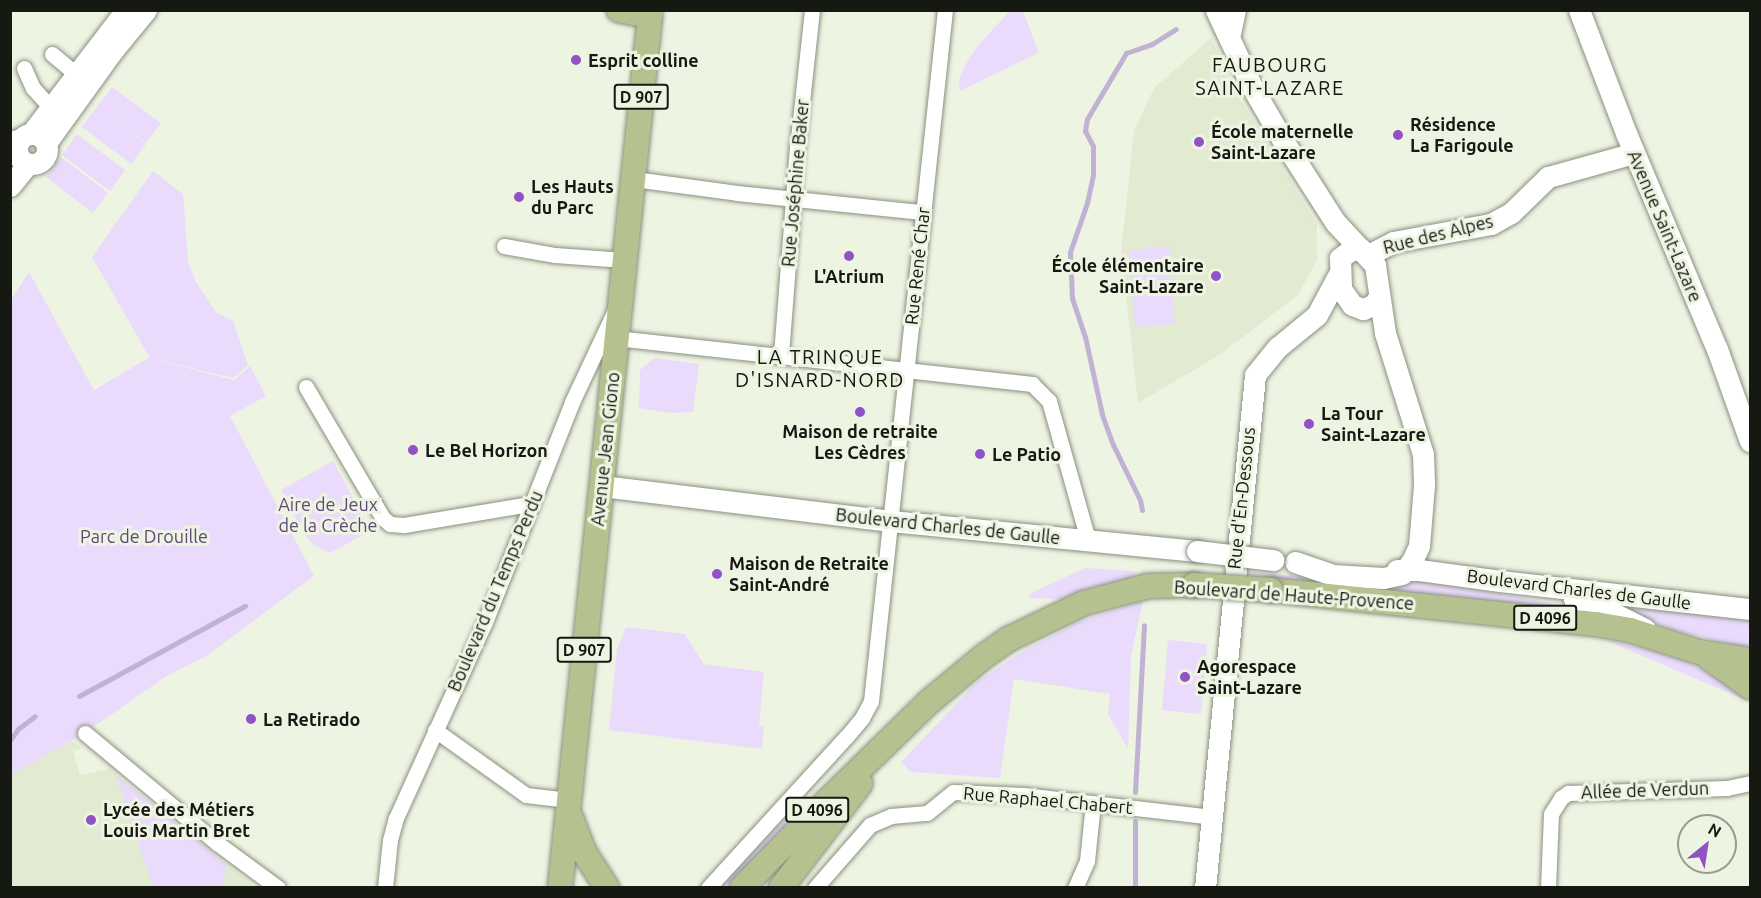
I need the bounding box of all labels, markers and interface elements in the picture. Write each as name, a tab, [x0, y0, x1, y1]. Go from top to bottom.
place label: Esprit colline	[588, 49, 699, 71]
marker: Esprit colline	[569, 53, 583, 67]
district label: FAUBOURG SAINT-LAZARE	[1195, 53, 1345, 100]
road number: D 907	[612, 84, 670, 110]
street label: Rue Joséphine Baker	[777, 98, 813, 268]
place label: Résidence La Farigoule	[1410, 114, 1514, 156]
place label: École maternelle Saint-Lazare	[1211, 121, 1354, 164]
marker: Résidence La Farigoule	[1391, 128, 1405, 142]
marker: École maternelle Saint-Lazare	[1192, 135, 1206, 149]
street label: Avenue Saint-Lazare	[1623, 147, 1707, 305]
place label: Les Hauts du Parc	[531, 176, 614, 219]
marker: Les Hauts du Parc	[512, 190, 526, 204]
street label: Rue René Char	[900, 206, 934, 326]
street label: Rue des Alpes	[1381, 210, 1495, 258]
marker: L'Atrium	[842, 249, 856, 263]
place label: École élémentaire Saint-Lazare	[1052, 255, 1204, 298]
place label: L'Atrium	[814, 265, 884, 287]
marker: École élémentaire Saint-Lazare	[1209, 269, 1223, 283]
district label: LA TRINQUE D'ISNARD-NORD	[735, 344, 905, 391]
street label: Avenue Jean Giono	[586, 371, 624, 527]
place label: La Tour Saint-Lazare	[1321, 403, 1426, 446]
marker: Maison de retraite Les Cèdres	[853, 405, 867, 419]
marker: La Tour Saint-Lazare	[1302, 417, 1316, 431]
place label: Maison de retraite Les Cèdres	[782, 421, 938, 464]
street label: Rue d'En-Dessous	[1223, 426, 1259, 570]
place label: Le Bel Horizon	[425, 439, 548, 461]
marker: Le Bel Horizon	[406, 443, 420, 457]
place label: Le Patio	[992, 443, 1061, 465]
marker: Le Patio	[973, 447, 987, 461]
street label: Boulevard du Temps Perdu	[443, 487, 547, 695]
park label: Aire de Jeux de la Crèche	[278, 494, 378, 536]
street label: Boulevard Charles de Gaulle	[835, 503, 1061, 549]
park label: Parc de Drouille	[80, 525, 208, 547]
place label: Maison de Retraite Saint-André	[729, 553, 889, 596]
street label: Boulevard Charles de Gaulle	[1466, 565, 1692, 613]
marker: Maison de Retraite Saint-André	[710, 567, 724, 581]
street label: Boulevard de Haute-Provence	[1173, 576, 1415, 614]
road number: D 4096	[1512, 605, 1578, 631]
road number: D 907	[556, 637, 612, 663]
place label: Agorespace Saint-Lazare	[1197, 656, 1302, 698]
marker: Agorespace Saint-Lazare	[1178, 670, 1192, 684]
place label: La Retirado	[263, 708, 360, 730]
marker: La Retirado	[244, 712, 258, 726]
street label: Allée de Verdun	[1581, 777, 1709, 803]
street label: Rue Raphael Chabert	[963, 782, 1133, 818]
road number: D 4096	[784, 797, 850, 823]
place label: Lycée des Métiers Louis Martin Bret	[103, 799, 254, 842]
marker: Lycée des Métiers Louis Martin Bret	[84, 813, 98, 827]
north arrow	[1677, 814, 1737, 874]
text: N	[1705, 819, 1725, 841]

